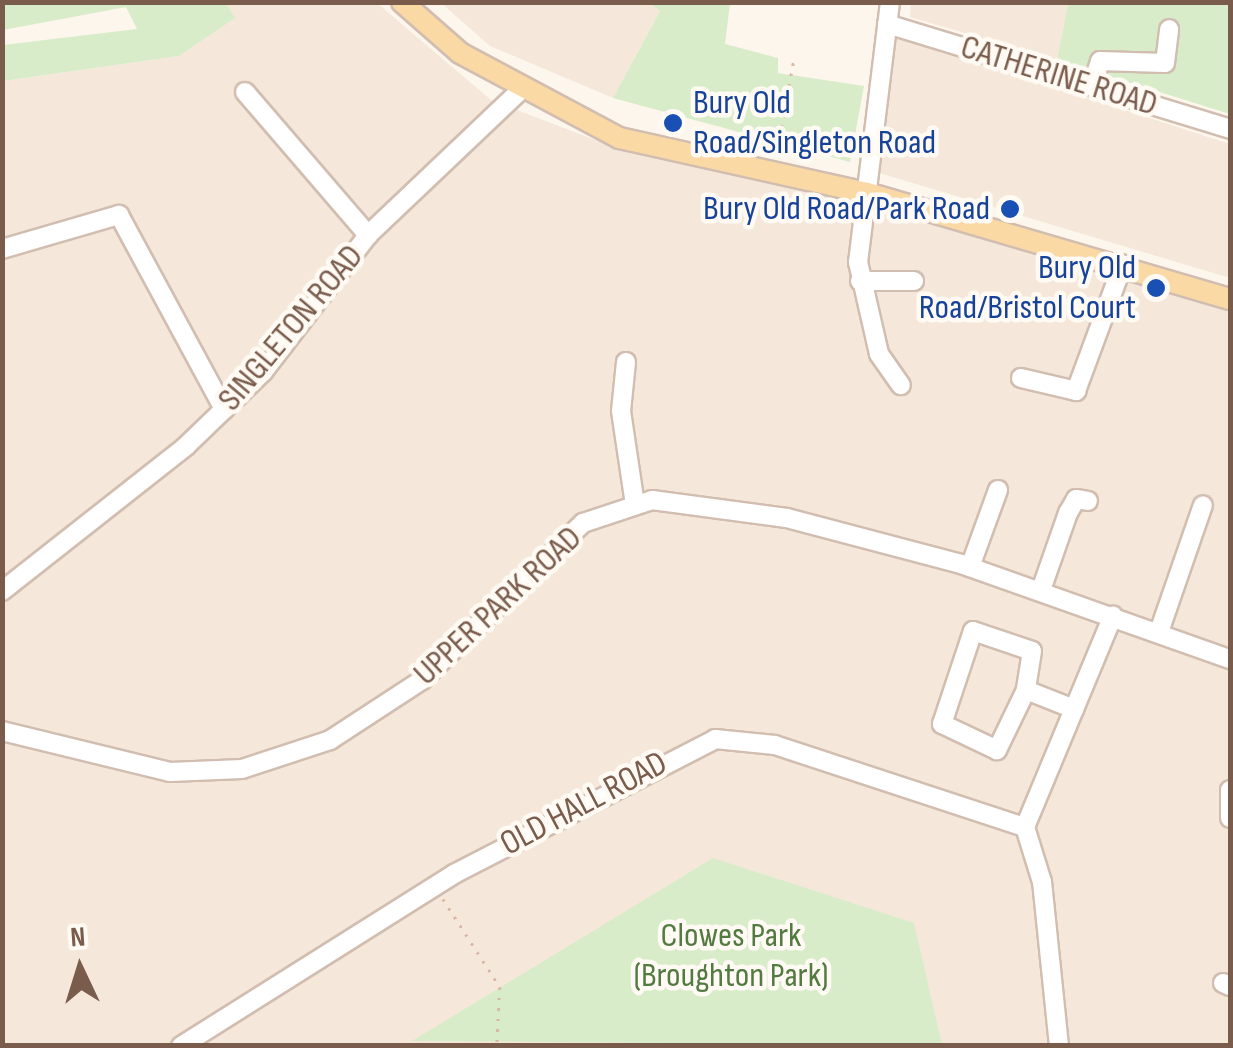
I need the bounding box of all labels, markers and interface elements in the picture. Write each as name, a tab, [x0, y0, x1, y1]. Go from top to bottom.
street label: CATHERINE ROAD	[956, 26, 1162, 126]
place label: Bury Old Road/Singleton Road	[693, 82, 936, 164]
marker: Bury Old Road/Singleton Road	[662, 112, 684, 134]
place label: Bury Old Road/Park Road	[703, 188, 990, 230]
marker: Bury Old Road/Park Road	[999, 198, 1021, 220]
street label: SINGLETON ROAD	[209, 236, 373, 420]
place label: Bury Old Road/Bristol Court	[919, 247, 1136, 329]
marker: Bury Old Road/Bristol Court	[1145, 277, 1167, 299]
street label: UPPER PARK ROAD	[405, 517, 591, 695]
street label: OLD HALL ROAD	[494, 743, 674, 865]
park label: Clowes Park (Broughton Park)	[633, 915, 829, 997]
north arrow	[30, 918, 130, 1018]
text: N	[69, 921, 86, 955]

